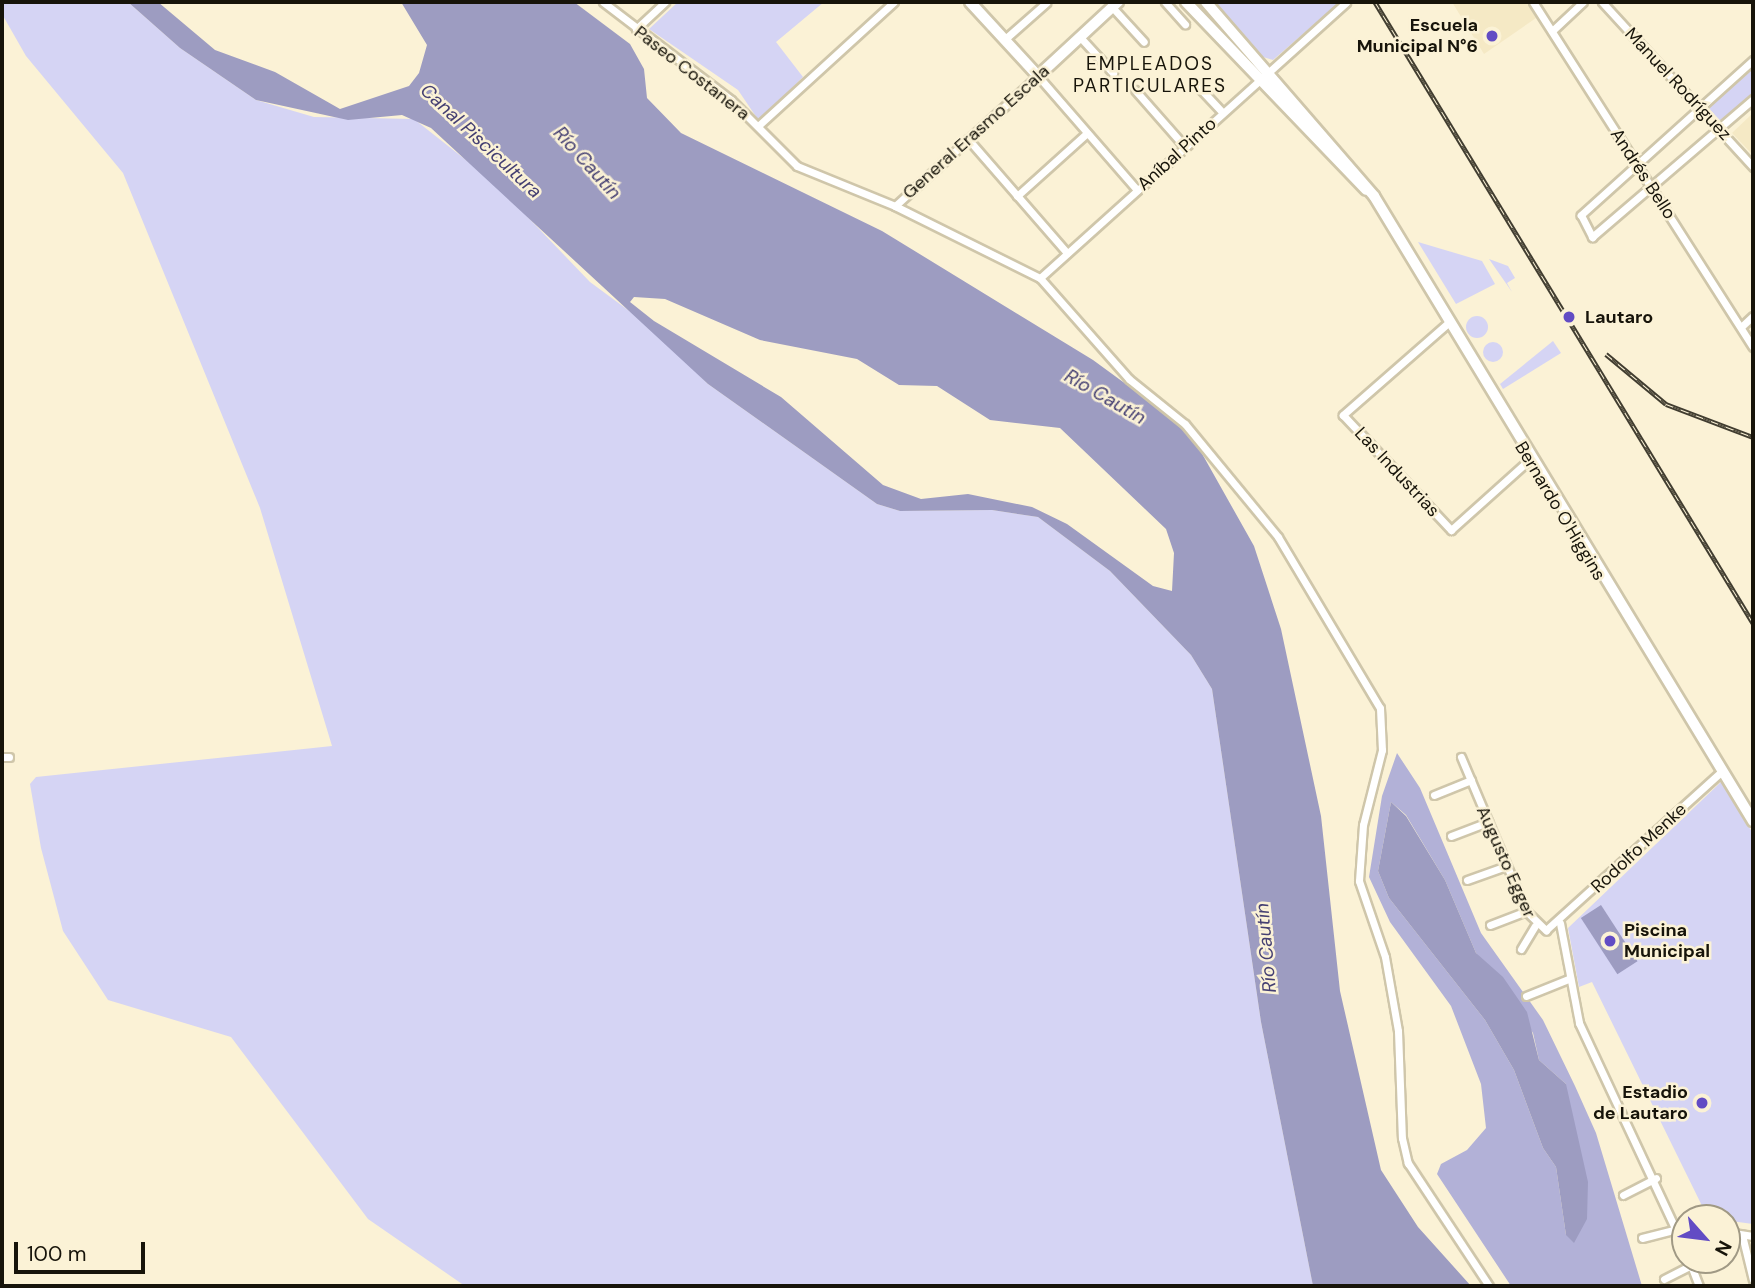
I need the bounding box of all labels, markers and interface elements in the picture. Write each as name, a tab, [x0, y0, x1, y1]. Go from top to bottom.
place label: Escuela Municipal N°6	[1357, 15, 1478, 58]
street label: Paseo Costanera	[630, 21, 754, 125]
street label: Manuel Rodríguez	[1620, 23, 1736, 145]
marker: Escuela Municipal N°6	[1484, 28, 1500, 44]
district label: EMPLEADOS PARTICULARES	[1074, 53, 1226, 97]
street label: General Erasmo Escala	[898, 60, 1054, 204]
water label: Canal Piscicultura	[416, 79, 546, 203]
street label: Aníbal Pinto	[1133, 113, 1221, 195]
water label: Río Cautín	[548, 122, 626, 204]
street label: Andrés Bello	[1606, 125, 1680, 223]
place label: Lautaro	[1585, 306, 1653, 328]
marker: Lautaro	[1559, 307, 1579, 327]
water label: Río Cautín	[1060, 365, 1150, 429]
street label: Las Industrias	[1350, 423, 1444, 521]
street label: Bernardo O'Higgins	[1510, 438, 1610, 584]
street label: Rodolfo Menke	[1587, 798, 1691, 898]
street label: Augusto Egger	[1472, 803, 1540, 921]
water label: Río Cautín	[1251, 902, 1281, 994]
place label: Piscina Municipal	[1624, 920, 1710, 962]
marker: Piscina Municipal	[1602, 933, 1618, 949]
place label: Estadio de Lautaro	[1593, 1082, 1688, 1124]
marker: Estadio de Lautaro	[1694, 1095, 1710, 1111]
north arrow	[1671, 1204, 1741, 1274]
scale bar	[18, 1228, 149, 1272]
text: N	[1709, 1236, 1738, 1260]
text: 100 m	[27, 1240, 87, 1268]

